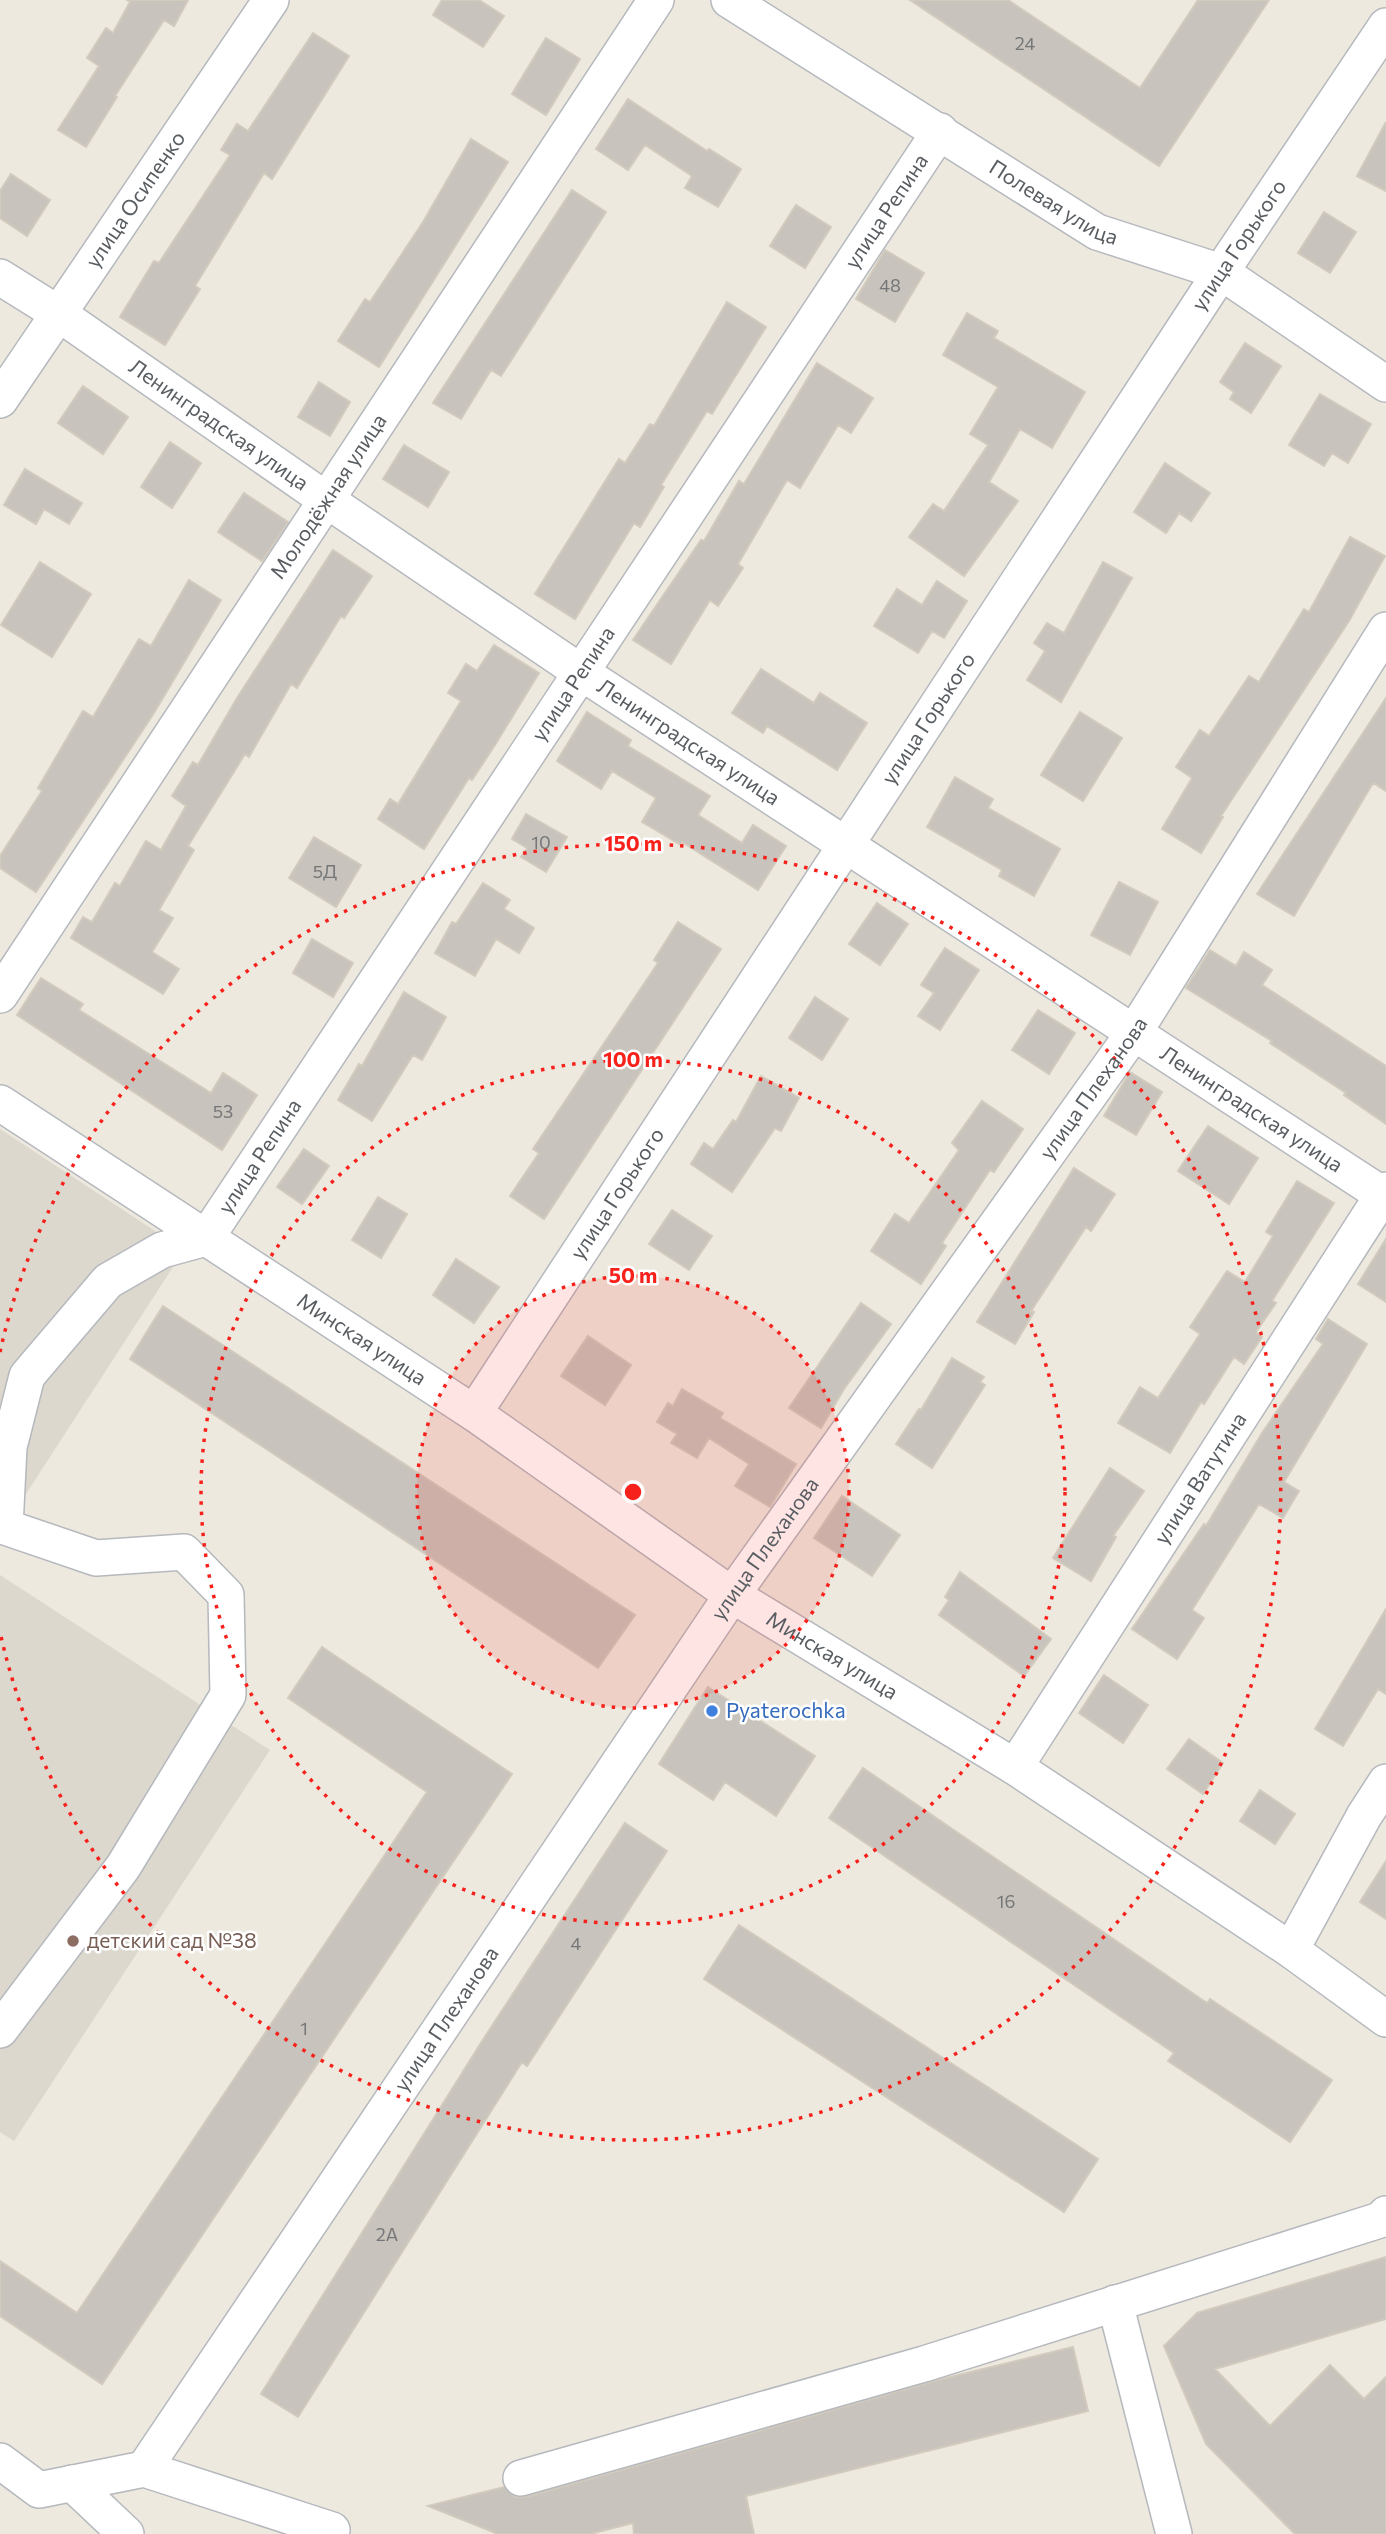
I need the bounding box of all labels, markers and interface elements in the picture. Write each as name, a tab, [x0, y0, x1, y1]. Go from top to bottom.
house number: 24	[1015, 32, 1035, 54]
street label: улица Осипенко	[79, 126, 190, 272]
street label: улица Репина	[838, 149, 932, 273]
street label: Полевая улица	[985, 154, 1121, 249]
street label: улица Горького	[1185, 174, 1291, 315]
house number: 48	[879, 274, 901, 296]
street label: Ленинградская улица	[125, 353, 314, 495]
street label: Молодёжная улица	[264, 409, 391, 583]
street label: улица Репина	[525, 621, 619, 745]
street label: улица Горького	[875, 647, 980, 788]
street label: Ленинградская улица	[593, 673, 785, 810]
text: 150 m	[604, 830, 662, 855]
house number: 10	[531, 831, 551, 853]
house number: 5Д	[313, 860, 337, 882]
street label: улица Плеханова	[1033, 1012, 1152, 1164]
street label: Ленинградская улица	[1156, 1039, 1348, 1177]
text: 100 m	[603, 1046, 663, 1071]
street label: улица Репина	[212, 1094, 306, 1218]
house number: 53	[213, 1100, 233, 1122]
street label: улица Горького	[564, 1122, 668, 1264]
text: 50 m	[609, 1262, 657, 1287]
street label: Минская улица	[293, 1287, 432, 1389]
street label: улица Ватутина	[1148, 1407, 1251, 1548]
street label: улица Плеханова	[705, 1472, 823, 1624]
centre of rings	[621, 1480, 645, 1504]
street label: Минская улица	[762, 1605, 903, 1704]
place label: Pyaterochka	[726, 1697, 846, 1722]
marker: Pyaterochka	[704, 1703, 720, 1719]
house number: 16	[997, 1890, 1015, 1912]
place label: детский сад №38	[87, 1927, 257, 1952]
house number: 4	[571, 1932, 582, 1954]
marker: детский сад №38	[65, 1933, 81, 1949]
street label: улица Плеханова	[388, 1941, 503, 2096]
house number: 1	[300, 2017, 308, 2039]
house number: 2А	[376, 2223, 398, 2245]

